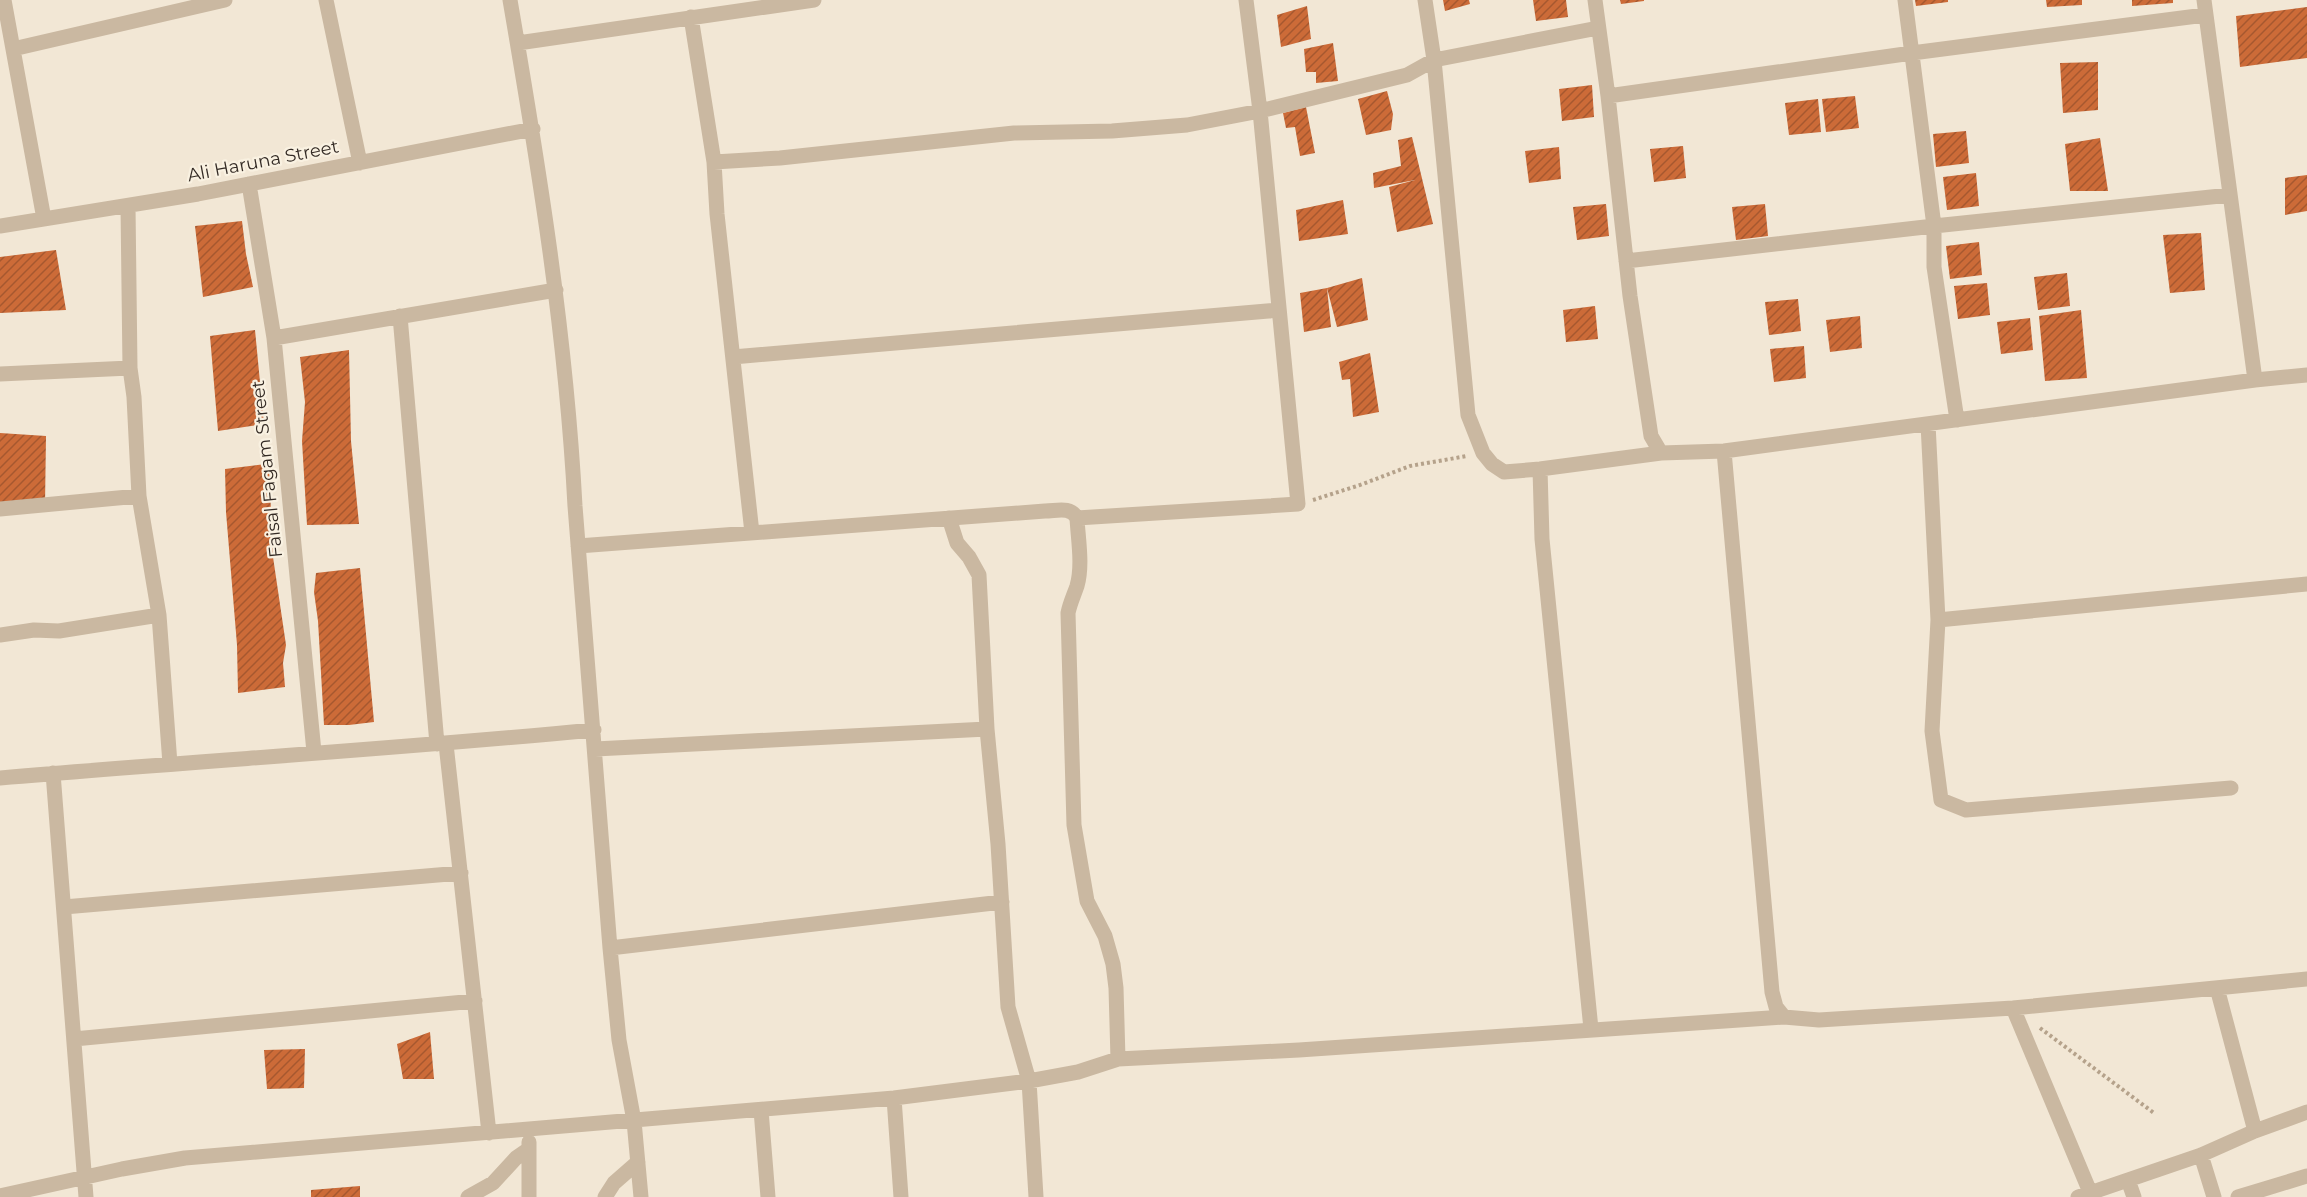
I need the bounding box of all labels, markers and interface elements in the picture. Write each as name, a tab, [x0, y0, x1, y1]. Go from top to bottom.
street label: Ali Haruna Street	[185, 136, 341, 186]
street label: Faisal Fagam Street	[247, 379, 287, 559]

